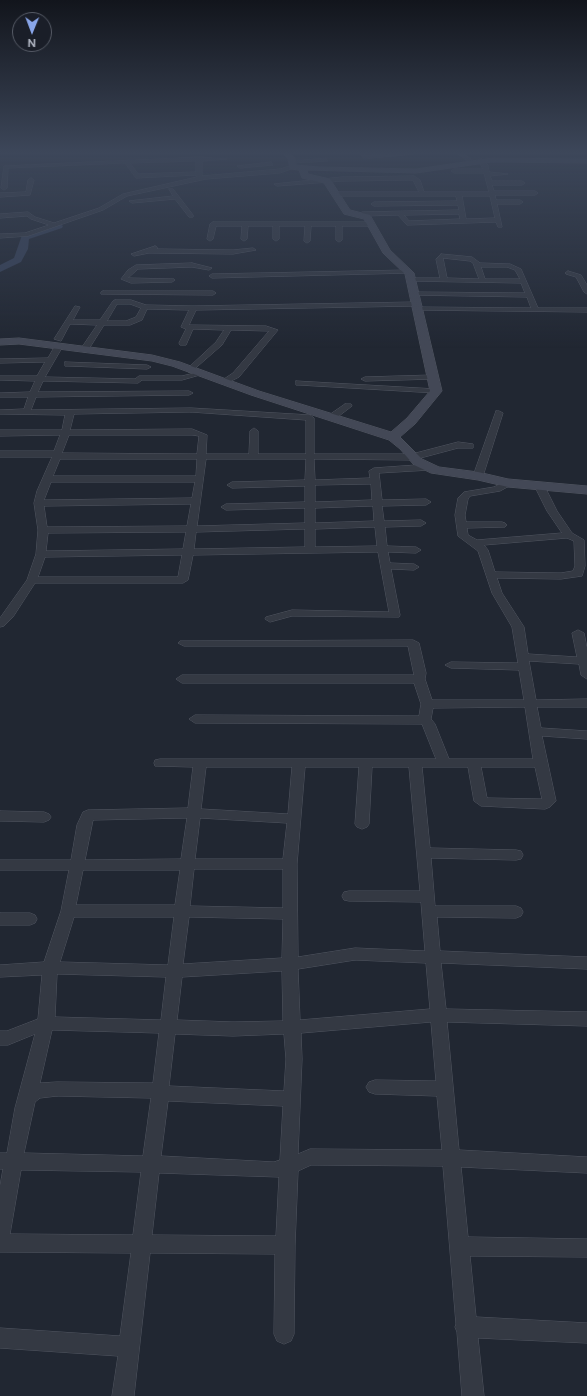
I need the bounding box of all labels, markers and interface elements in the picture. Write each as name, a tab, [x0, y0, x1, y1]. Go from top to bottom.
north arrow	[12, 12, 52, 52]
text: N	[27, 37, 36, 49]

